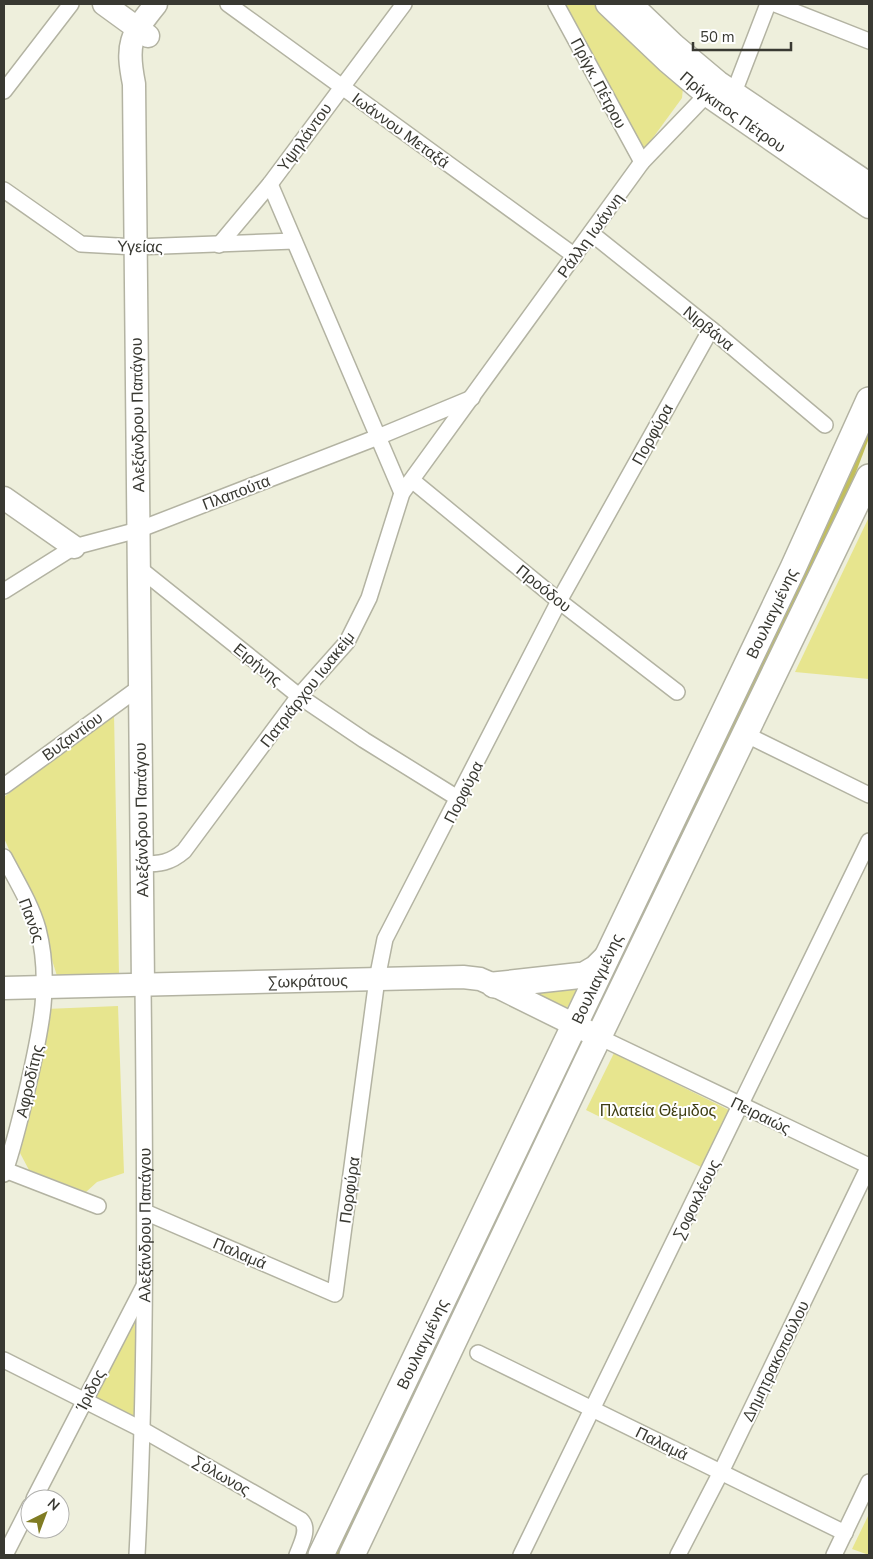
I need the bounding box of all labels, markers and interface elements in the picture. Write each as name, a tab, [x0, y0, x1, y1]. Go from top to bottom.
scale bar	[693, 20, 790, 52]
text: 50 m	[700, 27, 735, 47]
street label: Πρίγκ. Πέτρου	[565, 34, 631, 133]
street label: Πρίγκιπος Πέτρου	[675, 67, 790, 158]
street label: Ιωάννου Μεταξά	[347, 88, 454, 174]
street label: Υψηλάντου	[272, 99, 337, 176]
street label: Ράλλη Ιωάννη	[553, 189, 629, 283]
street label: Υγείας	[117, 236, 163, 258]
street label: Νιρβάνα	[678, 301, 739, 356]
street label: Αλεξάνδρου Παπάγου	[126, 337, 150, 492]
street label: Πορφύρα	[627, 400, 679, 469]
street label: Πλαπούτα	[199, 470, 273, 516]
street label: Προόδου	[511, 560, 576, 618]
street label: Βουλιαγμένης	[741, 564, 803, 662]
street label: Πατριάρχου Ιωακείμ	[255, 627, 360, 752]
street label: Ειρήνης	[228, 638, 287, 691]
street label: Βυζαντίου	[38, 707, 107, 766]
street label: Αλεξάνδρου Παπάγου	[130, 742, 154, 897]
street label: Πορφύρα	[439, 758, 489, 827]
street label: Πανός	[13, 895, 49, 946]
street label: Βουλιαγμένης	[567, 930, 629, 1028]
street label: Σωκράτους	[268, 970, 348, 994]
street label: Αφροδίτης	[11, 1042, 49, 1120]
street label: Πειραιώς	[727, 1092, 795, 1140]
park label: Πλατεία Θέμιδος	[600, 1100, 717, 1122]
street label: Αλεξάνδρου Παπάγου	[134, 1148, 157, 1303]
street label: Πορφύρα	[334, 1155, 366, 1225]
street label: Σοφοκλέους	[668, 1156, 726, 1243]
street label: Παλαμά	[210, 1233, 270, 1275]
street label: Βουλιαγμένης	[392, 1295, 454, 1393]
street label: Δημητρακοπούλου	[737, 1297, 815, 1426]
street label: Ίριδος	[71, 1365, 111, 1416]
street label: Παλαμά	[632, 1422, 692, 1466]
street label: Σόλωνος	[189, 1451, 255, 1501]
north arrow	[20, 1489, 70, 1539]
text: N	[43, 1494, 64, 1515]

